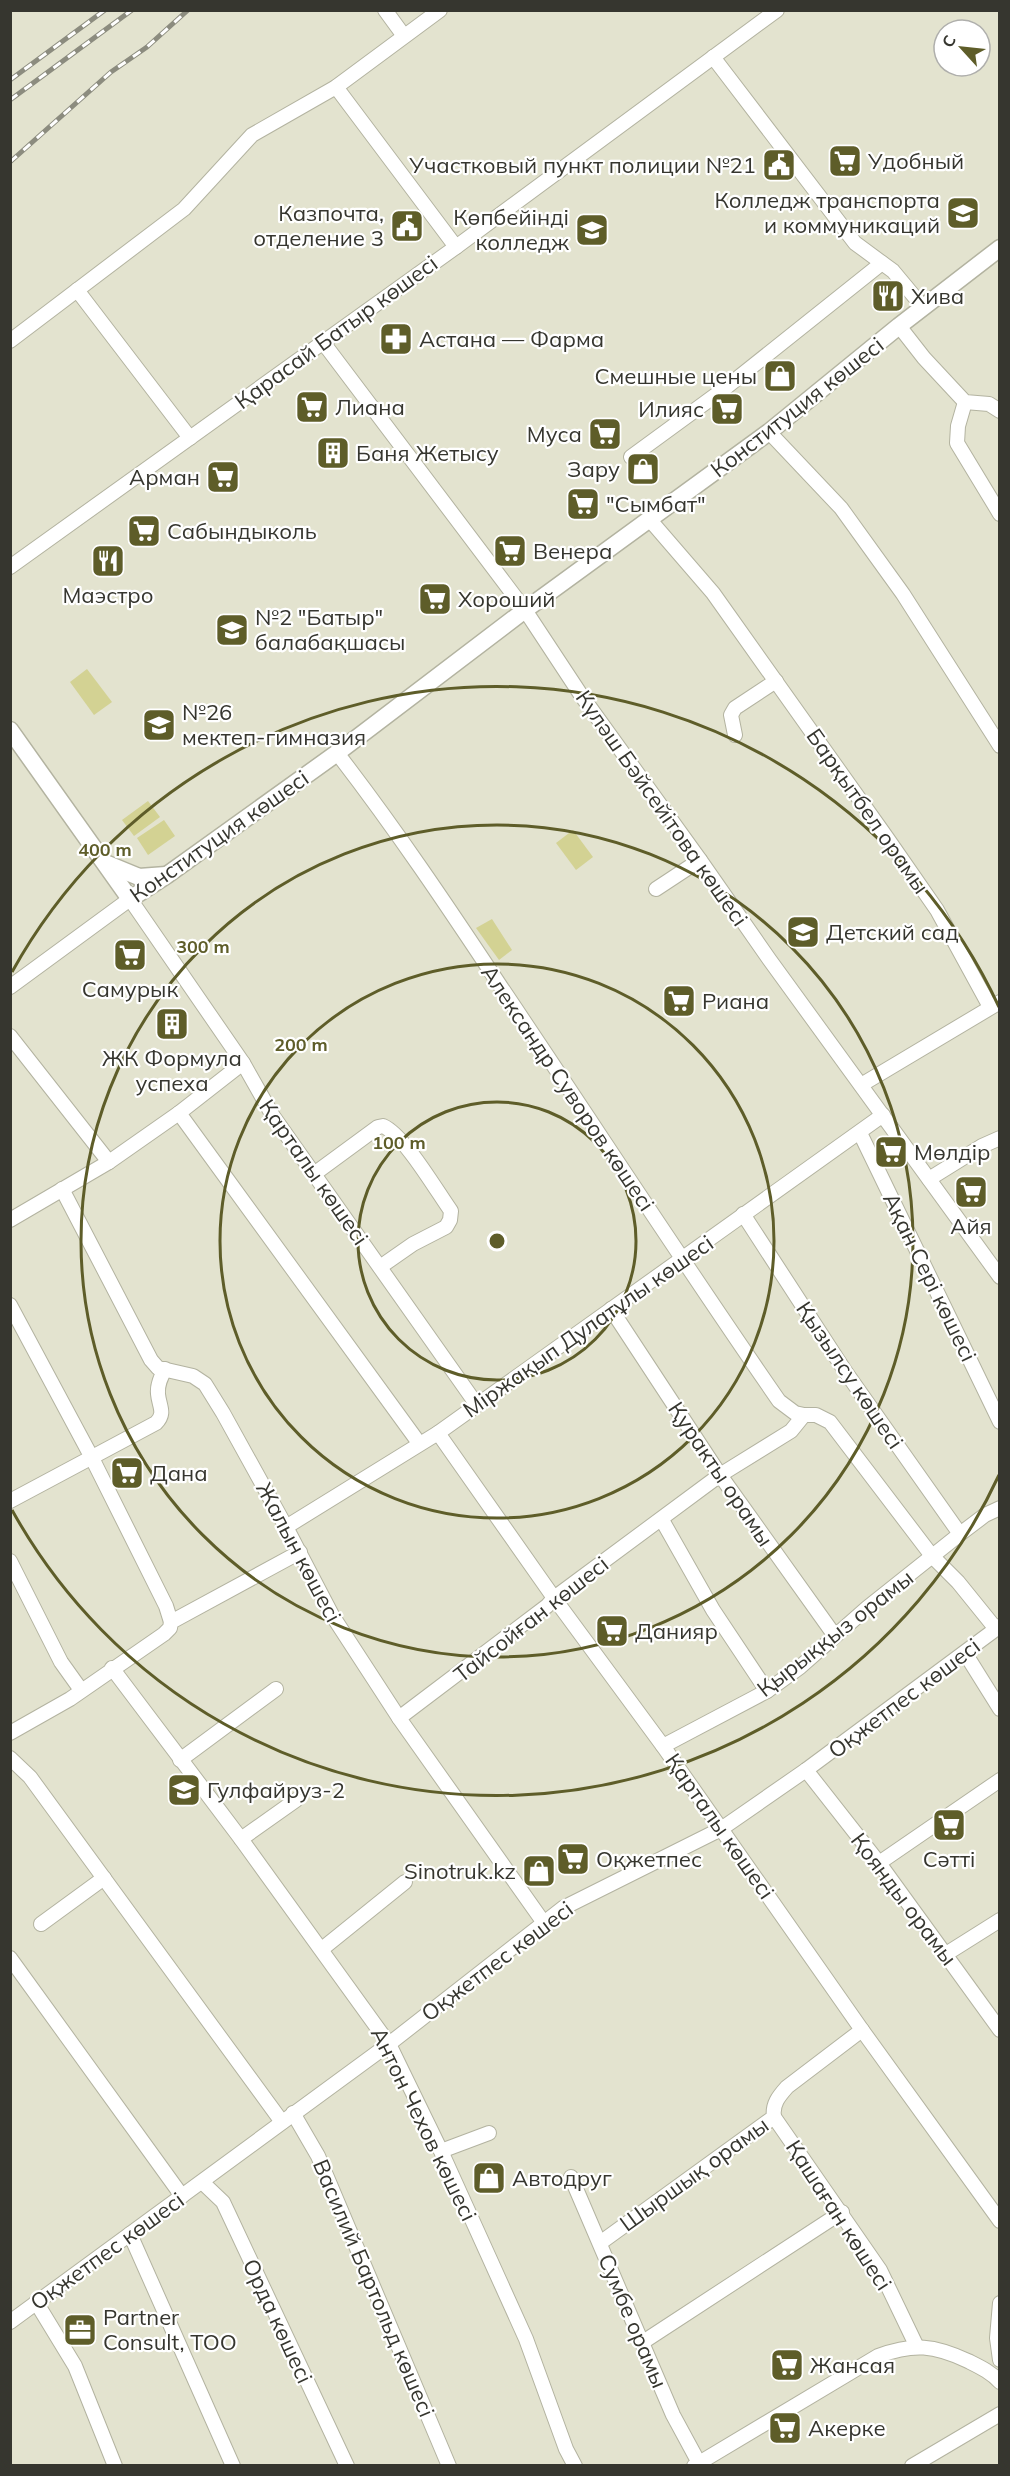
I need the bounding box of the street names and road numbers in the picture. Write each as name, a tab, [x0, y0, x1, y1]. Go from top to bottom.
street label: Қарасай Батыр көшесі	[229, 249, 443, 415]
street label: Конституция көшесі	[705, 331, 889, 483]
street label: Күләш Бәйсейітова көшесі	[570, 685, 754, 931]
street label: Барқытбел орамы	[801, 723, 935, 899]
street label: Конституция көшесі	[124, 764, 314, 908]
street label: Александр Суворов көшесі	[475, 960, 661, 1216]
street label: Қарталы көшесі	[253, 1094, 375, 1250]
street label: Ақан Сері көшесі	[877, 1188, 983, 1366]
street label: Міржақып Дулатұлы көшесі	[457, 1229, 719, 1423]
street label: Қызылсу көшесі	[790, 1296, 910, 1454]
street label: Қуракты орамы	[662, 1396, 780, 1552]
street label: Жалын көшесі	[250, 1477, 348, 1627]
street label: Тайсойған көшесі	[448, 1550, 614, 1688]
street label: Қырыққыз орамы	[751, 1563, 919, 1703]
street label: Оқжетпес көшесі	[822, 1632, 986, 1764]
street label: Қарталы көшесі	[659, 1748, 781, 1904]
street label: Қоянды орамы	[845, 1827, 963, 1971]
street label: Оқжетпес көшесі	[415, 1895, 579, 2027]
street label: Антон Чехов көшесі	[365, 2023, 483, 2225]
street label: Шыршық орамы	[614, 2111, 774, 2237]
street label: Қашаған көшесі	[780, 2134, 898, 2296]
street label: Василий Бартольд көшесі	[307, 2155, 441, 2421]
street label: Оқжетпес көшесі	[25, 2186, 189, 2316]
street label: Сумбе орамы	[592, 2250, 674, 2392]
street label: Орда көшесі	[237, 2254, 319, 2388]

